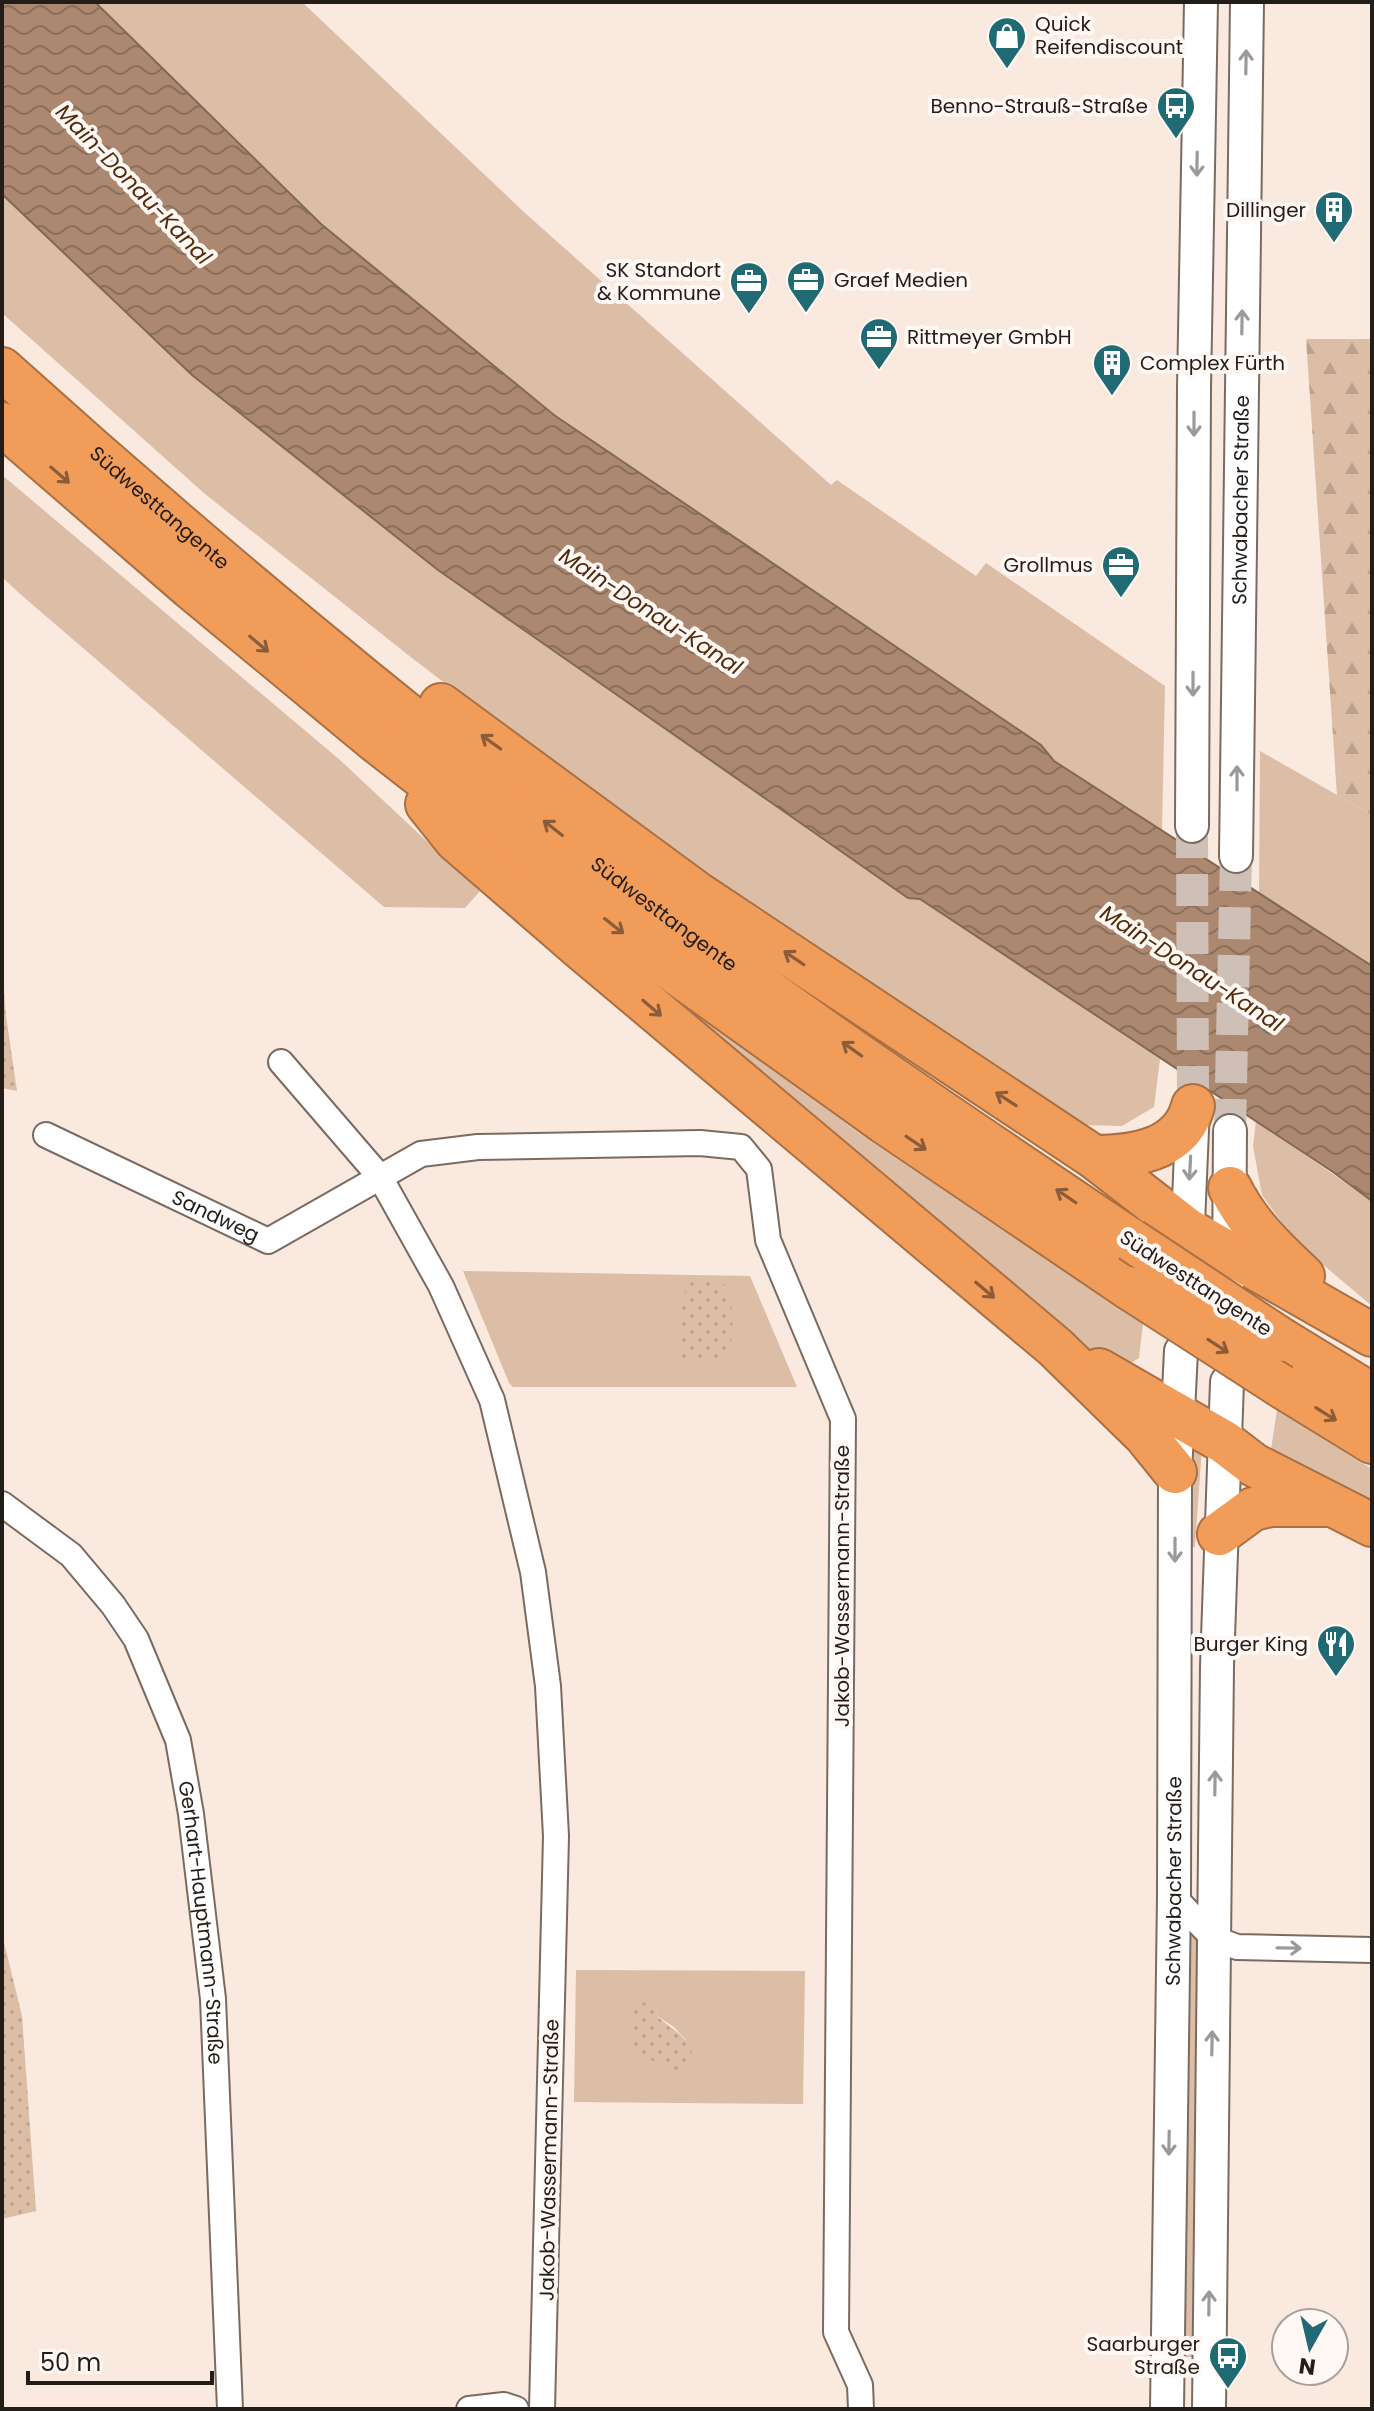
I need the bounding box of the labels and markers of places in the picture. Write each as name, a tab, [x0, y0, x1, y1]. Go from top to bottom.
place label: Quick Reifendiscount	[1035, 10, 1183, 61]
shop icon: Quick Reifendiscount	[986, 15, 1028, 70]
bus stop icon: Benno-Strauß-Straße	[1155, 85, 1197, 140]
place label: Benno-Strauß-Straße	[930, 92, 1148, 120]
building icon: Dillinger	[1313, 189, 1355, 244]
place label: Dillinger	[1226, 196, 1306, 224]
place label: SK Standort & Kommune	[597, 256, 721, 307]
office icon: Graef Medien	[785, 259, 827, 314]
office icon: SK Standort & Kommune	[728, 260, 770, 315]
place label: Graef Medien	[834, 266, 968, 294]
office icon: Rittmeyer GmbH	[858, 316, 900, 371]
place label: Rittmeyer GmbH	[907, 323, 1072, 351]
building icon: Complex Fürth	[1091, 342, 1133, 397]
place label: Complex Fürth	[1140, 349, 1285, 377]
office icon: Grollmus	[1100, 544, 1142, 599]
place label: Grollmus	[1004, 551, 1093, 579]
restaurant icon: Burger King	[1315, 1623, 1357, 1678]
place label: Burger King	[1194, 1630, 1308, 1658]
place label: Saarburger Straße	[1087, 2330, 1200, 2381]
bus stop icon: Saarburger Straße	[1207, 2335, 1249, 2390]

